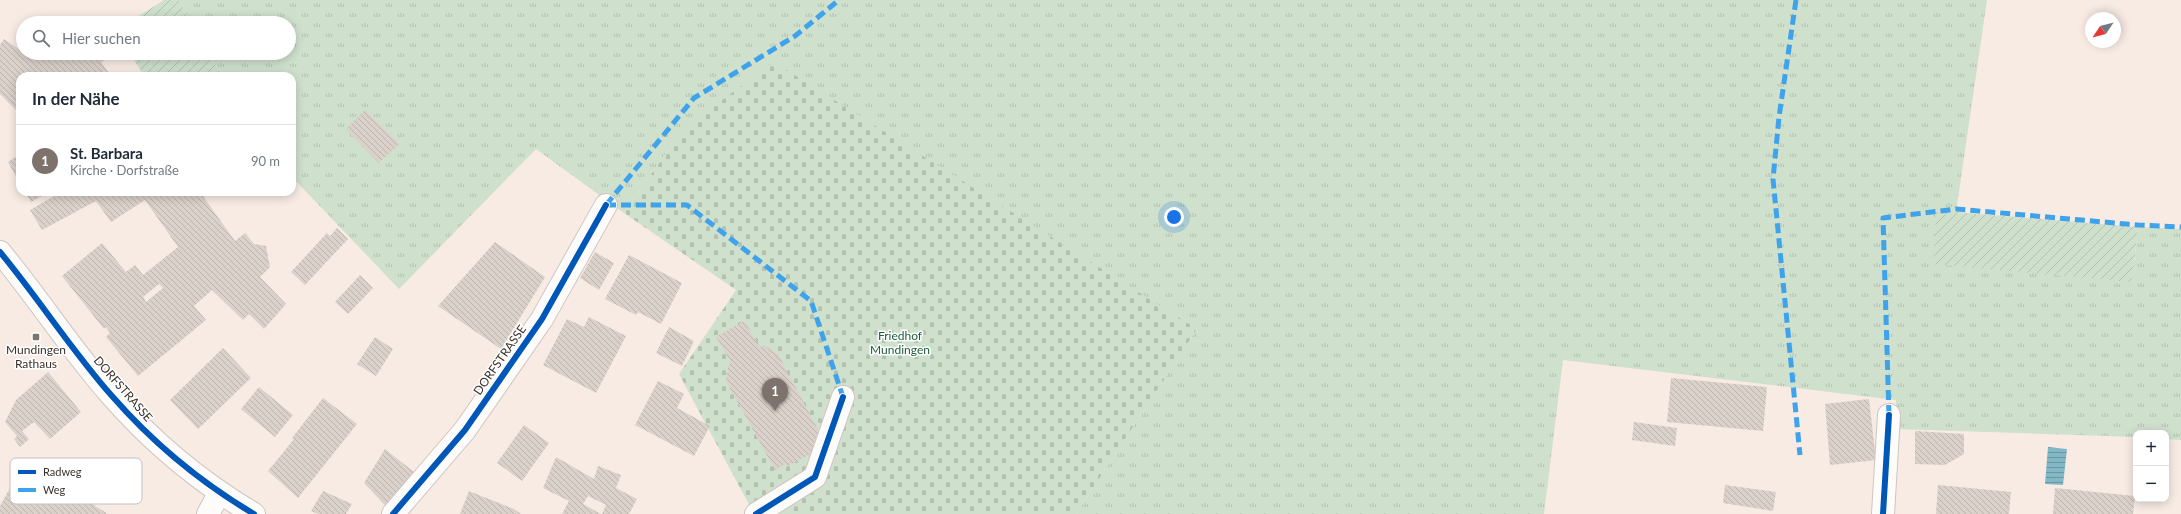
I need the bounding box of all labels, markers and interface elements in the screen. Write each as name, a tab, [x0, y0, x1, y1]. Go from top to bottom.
north arrow	[2085, 12, 2121, 48]
search box	[16, 16, 296, 60]
icon: search	[30, 27, 52, 49]
text: Hier suchen	[62, 29, 141, 47]
text: In der Nähe	[32, 88, 120, 109]
text: St. Barbara	[70, 144, 143, 162]
text: 1	[41, 153, 49, 169]
text: 90 m	[251, 153, 280, 169]
text: Kirche · Dorfstraße	[70, 162, 179, 178]
your location	[1164, 207, 1184, 227]
street label: DORFSTRASSE	[470, 322, 529, 398]
park label: Friedhof Mundingen	[870, 328, 930, 357]
marker: Mundingen Rathaus	[31, 332, 41, 342]
place label: Mundingen Rathaus	[6, 342, 66, 371]
street label: DORFSTRASSE	[91, 353, 156, 425]
pin: 1	[762, 378, 788, 411]
map controls	[2133, 430, 2169, 502]
button: +	[2133, 430, 2169, 466]
legend	[10, 458, 142, 504]
text: Radweg	[43, 465, 82, 478]
button: −	[2133, 466, 2169, 502]
text: Weg	[43, 483, 66, 496]

